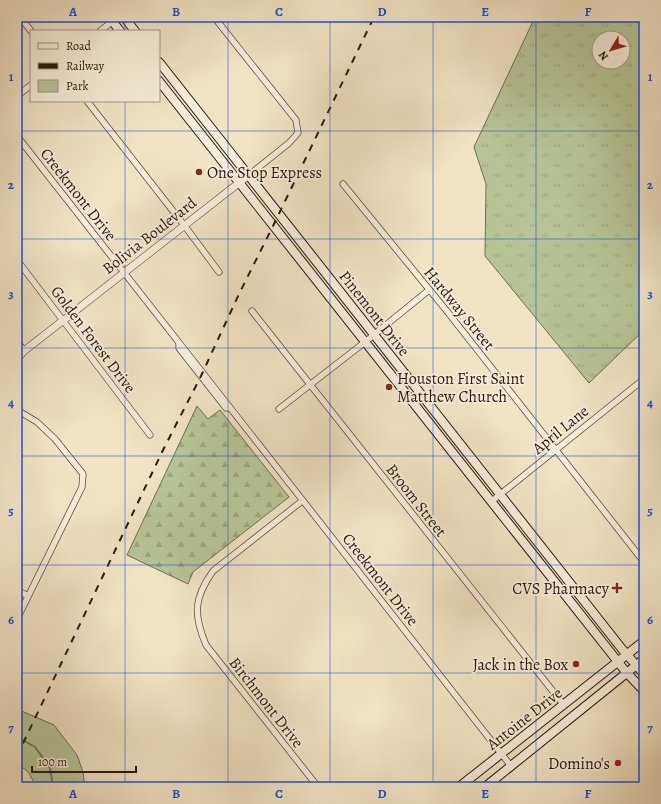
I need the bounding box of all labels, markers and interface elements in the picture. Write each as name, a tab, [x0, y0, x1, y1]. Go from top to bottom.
text: A	[68, 3, 78, 20]
text: B	[172, 3, 180, 20]
text: C	[275, 3, 283, 20]
text: D	[377, 3, 387, 20]
text: E	[481, 3, 489, 20]
text: F	[585, 3, 592, 20]
legend	[30, 30, 160, 102]
north arrow	[591, 30, 631, 70]
text: Road	[66, 38, 92, 54]
text: N	[595, 48, 612, 64]
text: Railway	[66, 58, 105, 74]
text: 1	[9, 68, 14, 85]
text: 1	[648, 68, 653, 85]
text: Park	[66, 78, 89, 94]
street label: Creekmont Drive	[35, 144, 121, 246]
place label: One Stop Express	[207, 162, 322, 184]
marker: One Stop Express	[194, 167, 204, 177]
text: 2	[8, 176, 15, 193]
text: 2	[647, 176, 654, 193]
street label: Bolivia Boulevard	[98, 192, 202, 280]
street label: Hardway Street	[419, 262, 500, 355]
street label: Pinemont Drive	[334, 266, 415, 361]
street label: Golden Forest Drive	[46, 281, 141, 398]
text: 3	[8, 285, 14, 302]
text: 3	[647, 285, 653, 302]
place label: Houston First Saint Matthew Church	[397, 368, 525, 408]
marker: Houston First Saint Matthew Church	[384, 382, 394, 392]
text: 4	[8, 394, 14, 411]
text: 4	[647, 394, 653, 411]
street label: April Lane	[527, 400, 593, 460]
street label: Broom Street	[381, 460, 452, 542]
text: 5	[8, 502, 14, 519]
text: 5	[647, 502, 653, 519]
street label: Creekmont Drive	[337, 529, 423, 631]
place label: CVS Pharmacy	[512, 578, 610, 600]
marker: CVS Pharmacy	[612, 583, 622, 593]
text: 6	[8, 611, 14, 628]
text: 6	[647, 611, 653, 628]
street label: Birchmont Drive	[224, 653, 309, 753]
place label: Jack in the Box	[473, 654, 568, 676]
marker: Jack in the Box	[571, 659, 581, 669]
street label: Antoine Drive	[481, 682, 567, 756]
text: 7	[8, 719, 14, 736]
text: 7	[647, 719, 653, 736]
scale bar	[32, 748, 136, 774]
place label: Domino's	[548, 753, 610, 775]
text: 100 m	[38, 754, 67, 770]
marker: Domino's	[613, 758, 623, 768]
text: A	[68, 785, 78, 802]
text: B	[172, 785, 180, 802]
text: C	[275, 785, 283, 802]
text: D	[377, 785, 387, 802]
text: E	[481, 785, 489, 802]
text: F	[585, 785, 592, 802]

